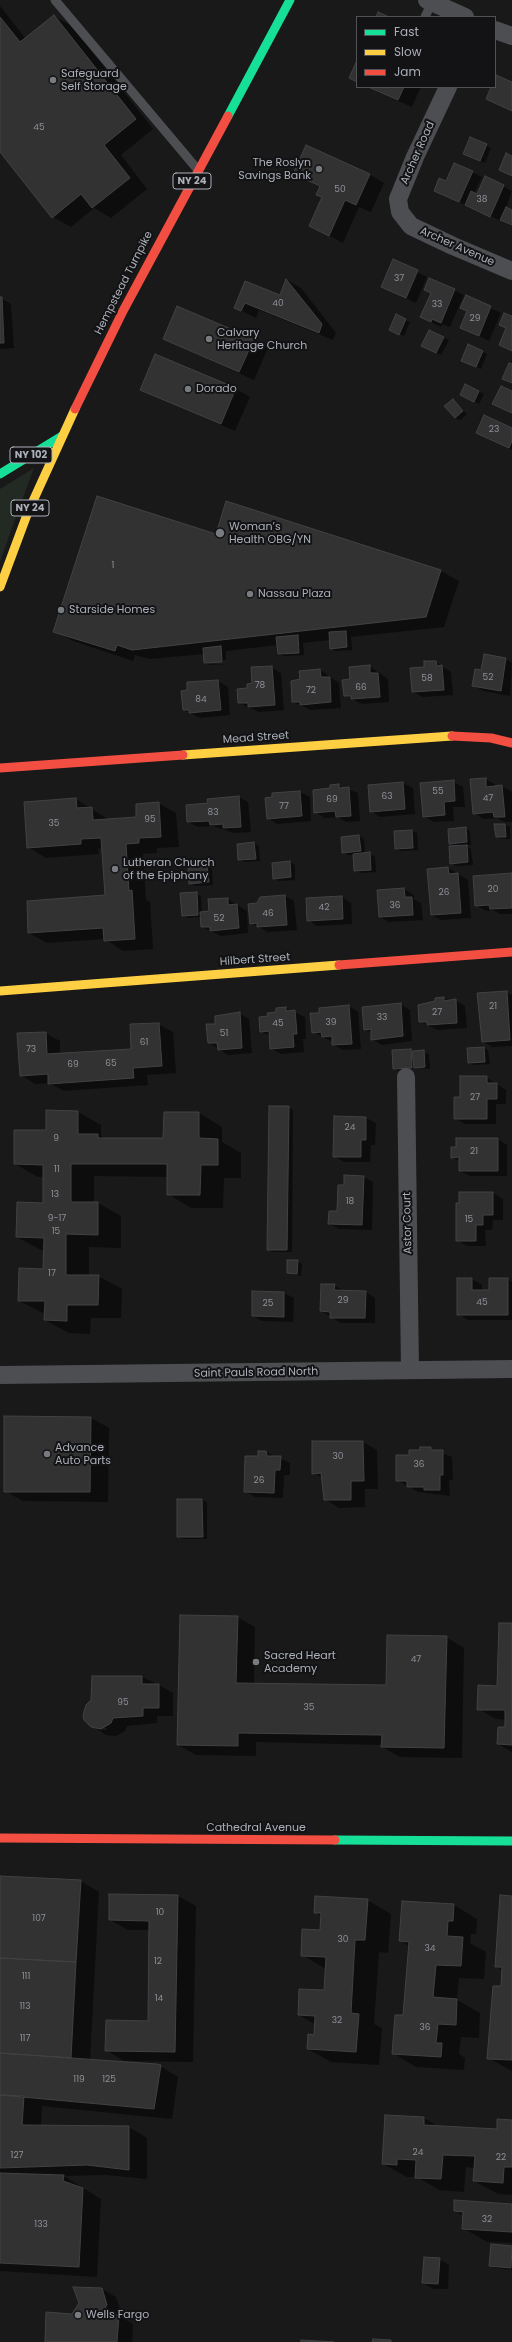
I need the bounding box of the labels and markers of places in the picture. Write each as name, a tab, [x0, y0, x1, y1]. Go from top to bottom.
place label: Safeguard Self Storage	[61, 67, 127, 93]
marker: Safeguard Self Storage	[48, 75, 58, 85]
place label: The Roslyn Savings Bank	[238, 156, 311, 182]
marker: The Roslyn Savings Bank	[314, 164, 324, 174]
place label: Calvary Heritage Church	[217, 326, 307, 352]
marker: Calvary Heritage Church	[204, 334, 214, 344]
place label: Dorado	[196, 382, 237, 396]
marker: Dorado	[183, 384, 193, 394]
place label: Woman’s Health OBG/YN	[229, 520, 311, 546]
marker: Woman’s Health OBG/YN	[214, 527, 226, 539]
place label: Nassau Plaza	[258, 587, 331, 601]
marker: Nassau Plaza	[245, 589, 255, 599]
place label: Starside Homes	[69, 603, 155, 617]
marker: Starside Homes	[56, 605, 66, 615]
place label: Lutheran Church of the Epiphany	[123, 856, 215, 882]
marker: Lutheran Church of the Epiphany	[110, 864, 120, 874]
place label: Advance Auto Parts	[55, 1441, 111, 1467]
marker: Advance Auto Parts	[42, 1449, 52, 1459]
place label: Sacred Heart Academy	[264, 1649, 336, 1675]
marker: Sacred Heart Academy	[251, 1657, 261, 1667]
place label: Wells Fargo	[86, 2308, 149, 2322]
marker: Wells Fargo	[73, 2310, 83, 2320]

